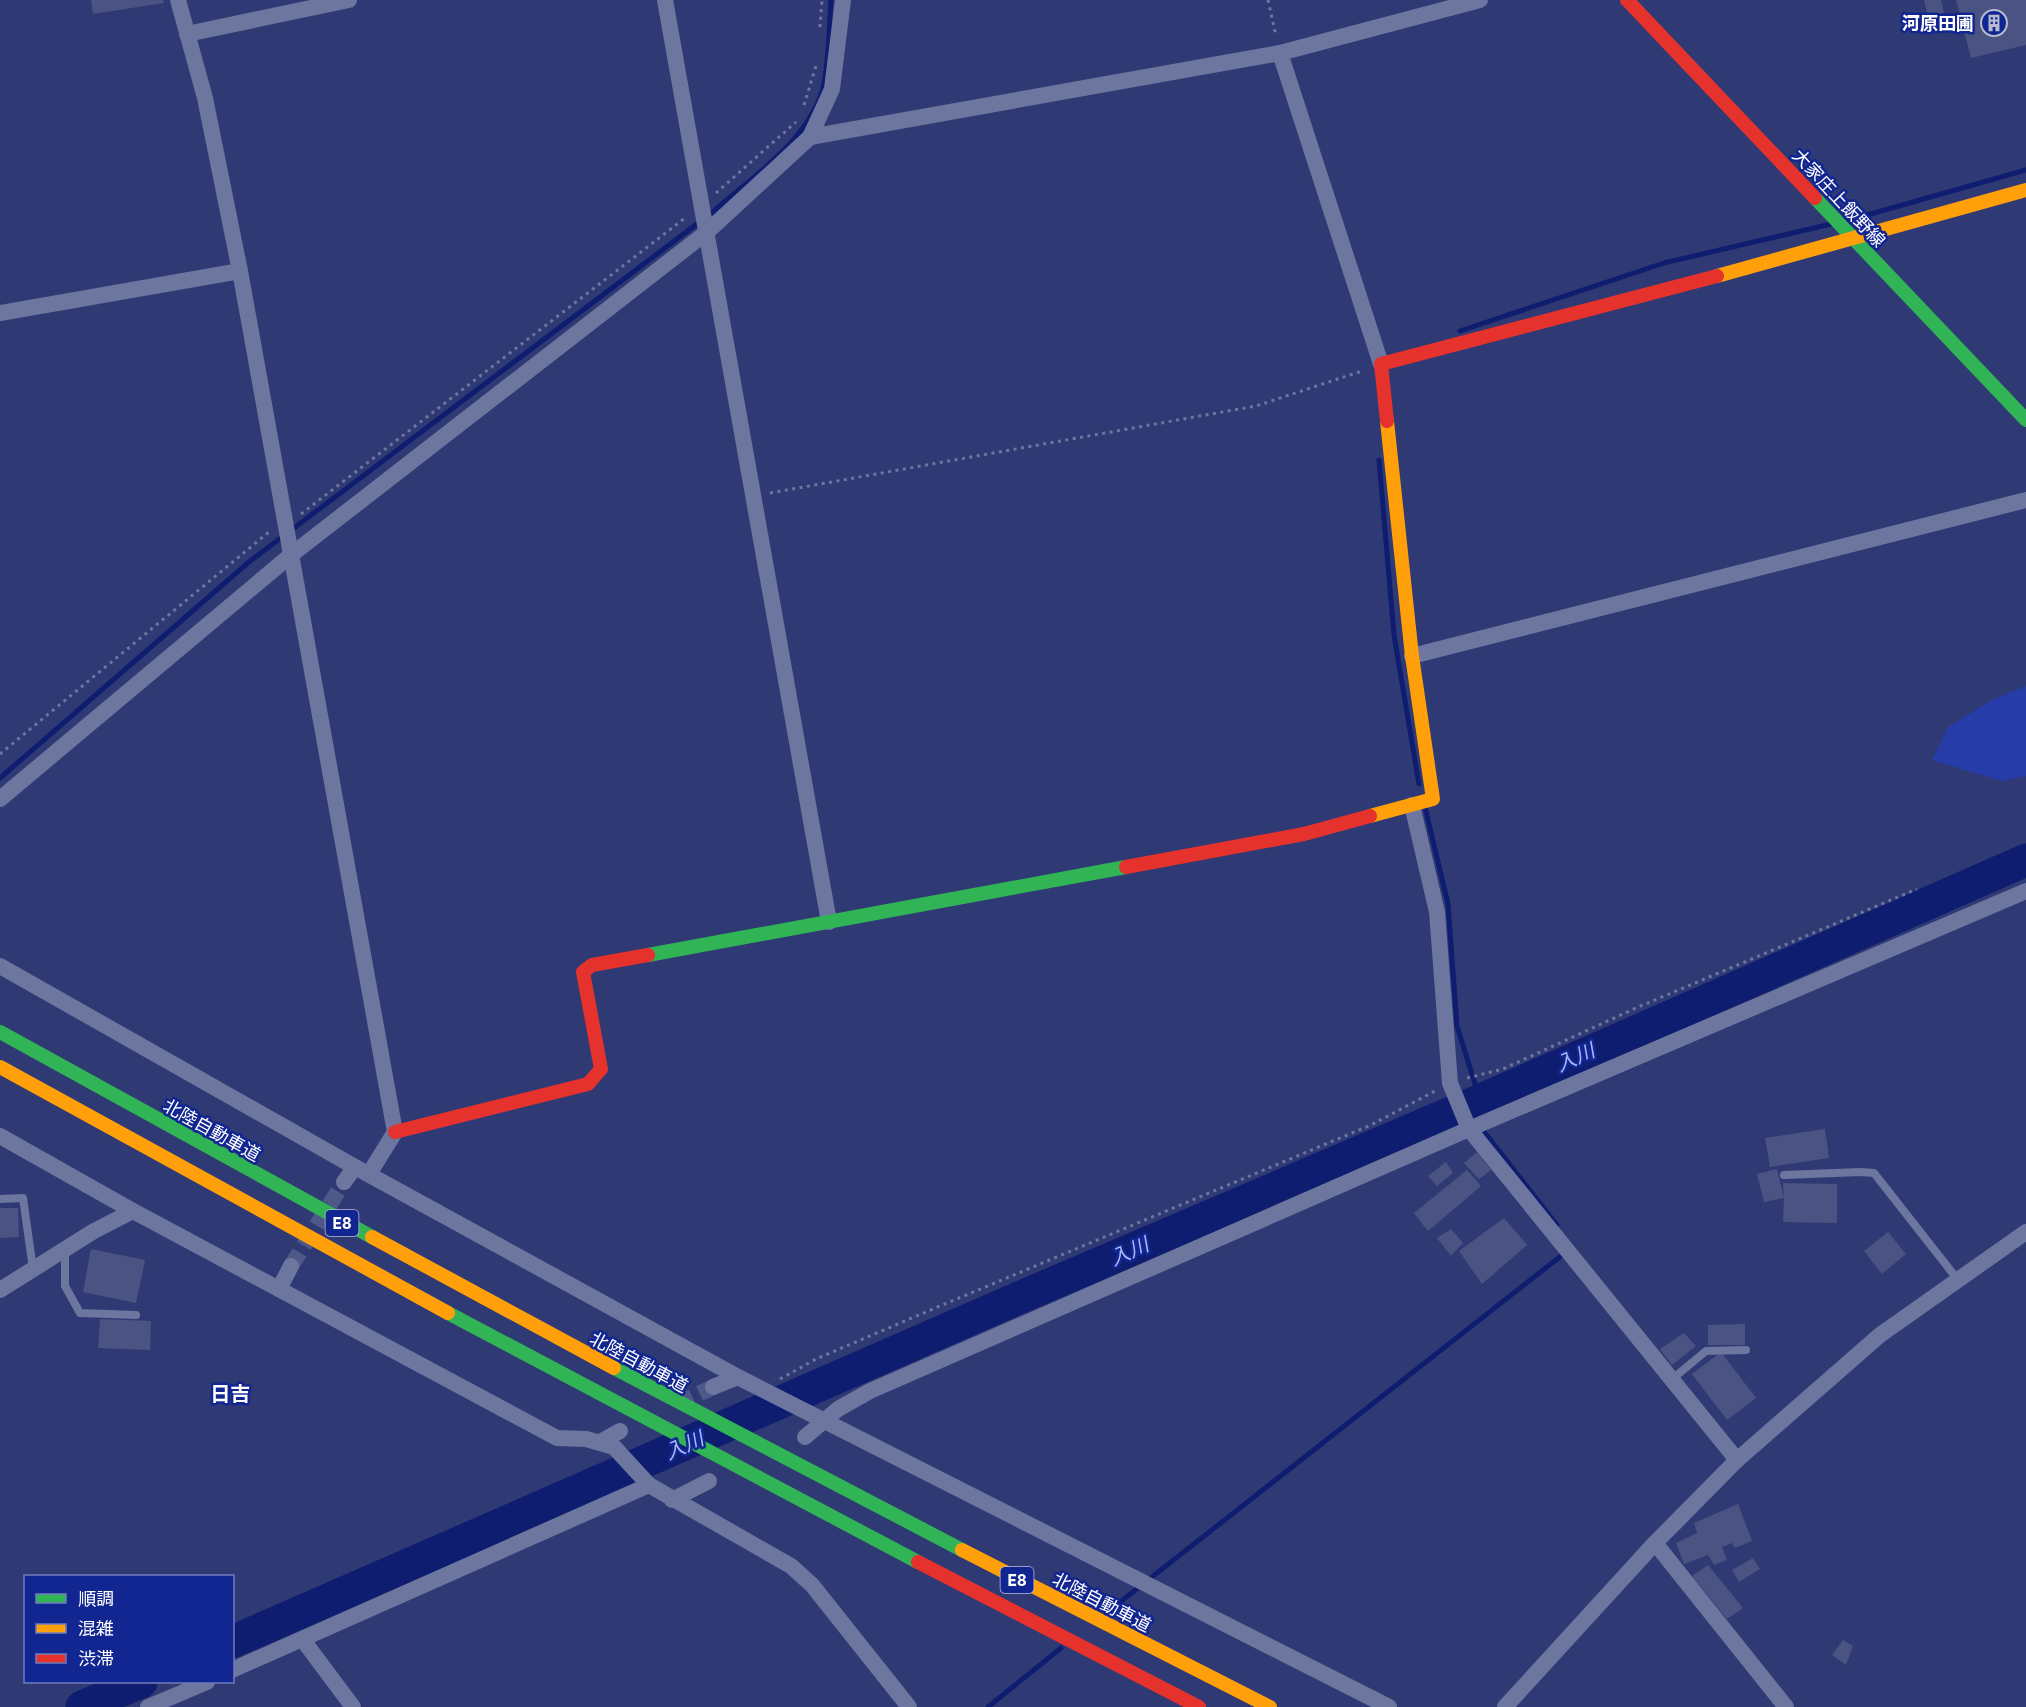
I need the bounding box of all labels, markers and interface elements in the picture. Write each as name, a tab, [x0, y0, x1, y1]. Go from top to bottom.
building icon: 河原田圃	[1979, 8, 2009, 38]
place label: 河原田圃	[1902, 12, 1974, 35]
street label: 大家庄上飯野線	[1788, 144, 1890, 252]
water label: 入川	[1551, 1036, 1601, 1077]
street label: 北陸自動車道	[159, 1094, 265, 1166]
road number: E8	[326, 1210, 358, 1236]
water label: 入川	[1105, 1230, 1155, 1271]
street label: 北陸自動車道	[586, 1326, 692, 1398]
district label: 日吉	[210, 1380, 250, 1407]
water label: 入川	[660, 1424, 710, 1465]
road number: E8	[1000, 1567, 1034, 1593]
street label: 北陸自動車道	[1049, 1567, 1155, 1637]
legend	[24, 1575, 234, 1683]
text: 順調	[78, 1587, 114, 1610]
text: 混雑	[78, 1617, 114, 1640]
text: 渋滞	[78, 1647, 114, 1670]

